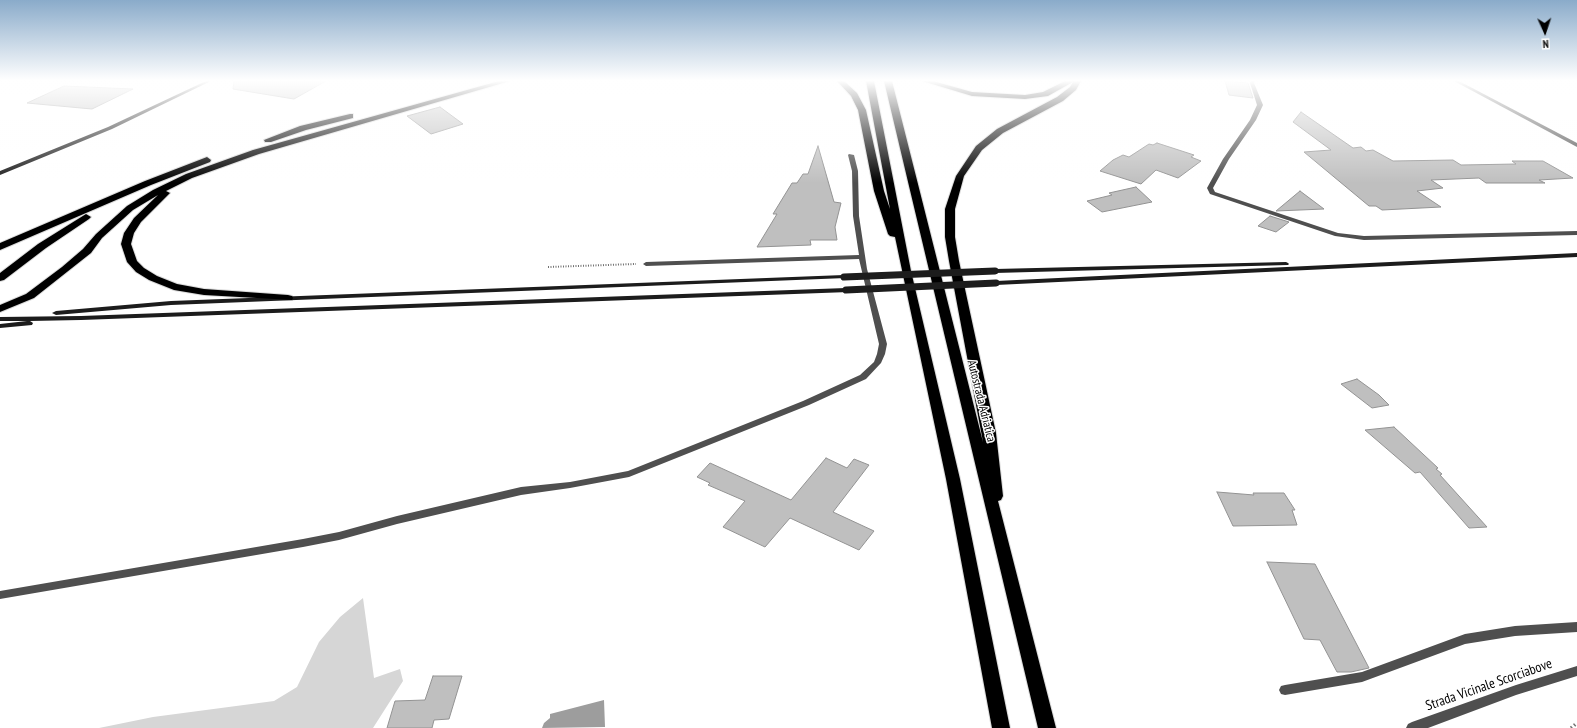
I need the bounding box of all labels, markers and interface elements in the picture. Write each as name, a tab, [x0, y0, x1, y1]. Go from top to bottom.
north arrow	[1525, 12, 1565, 52]
text: N	[1542, 37, 1549, 51]
street label: Autostrada Adriatica	[964, 359, 998, 443]
street label: Strada Vicinale Scorciabove	[1424, 655, 1554, 715]

